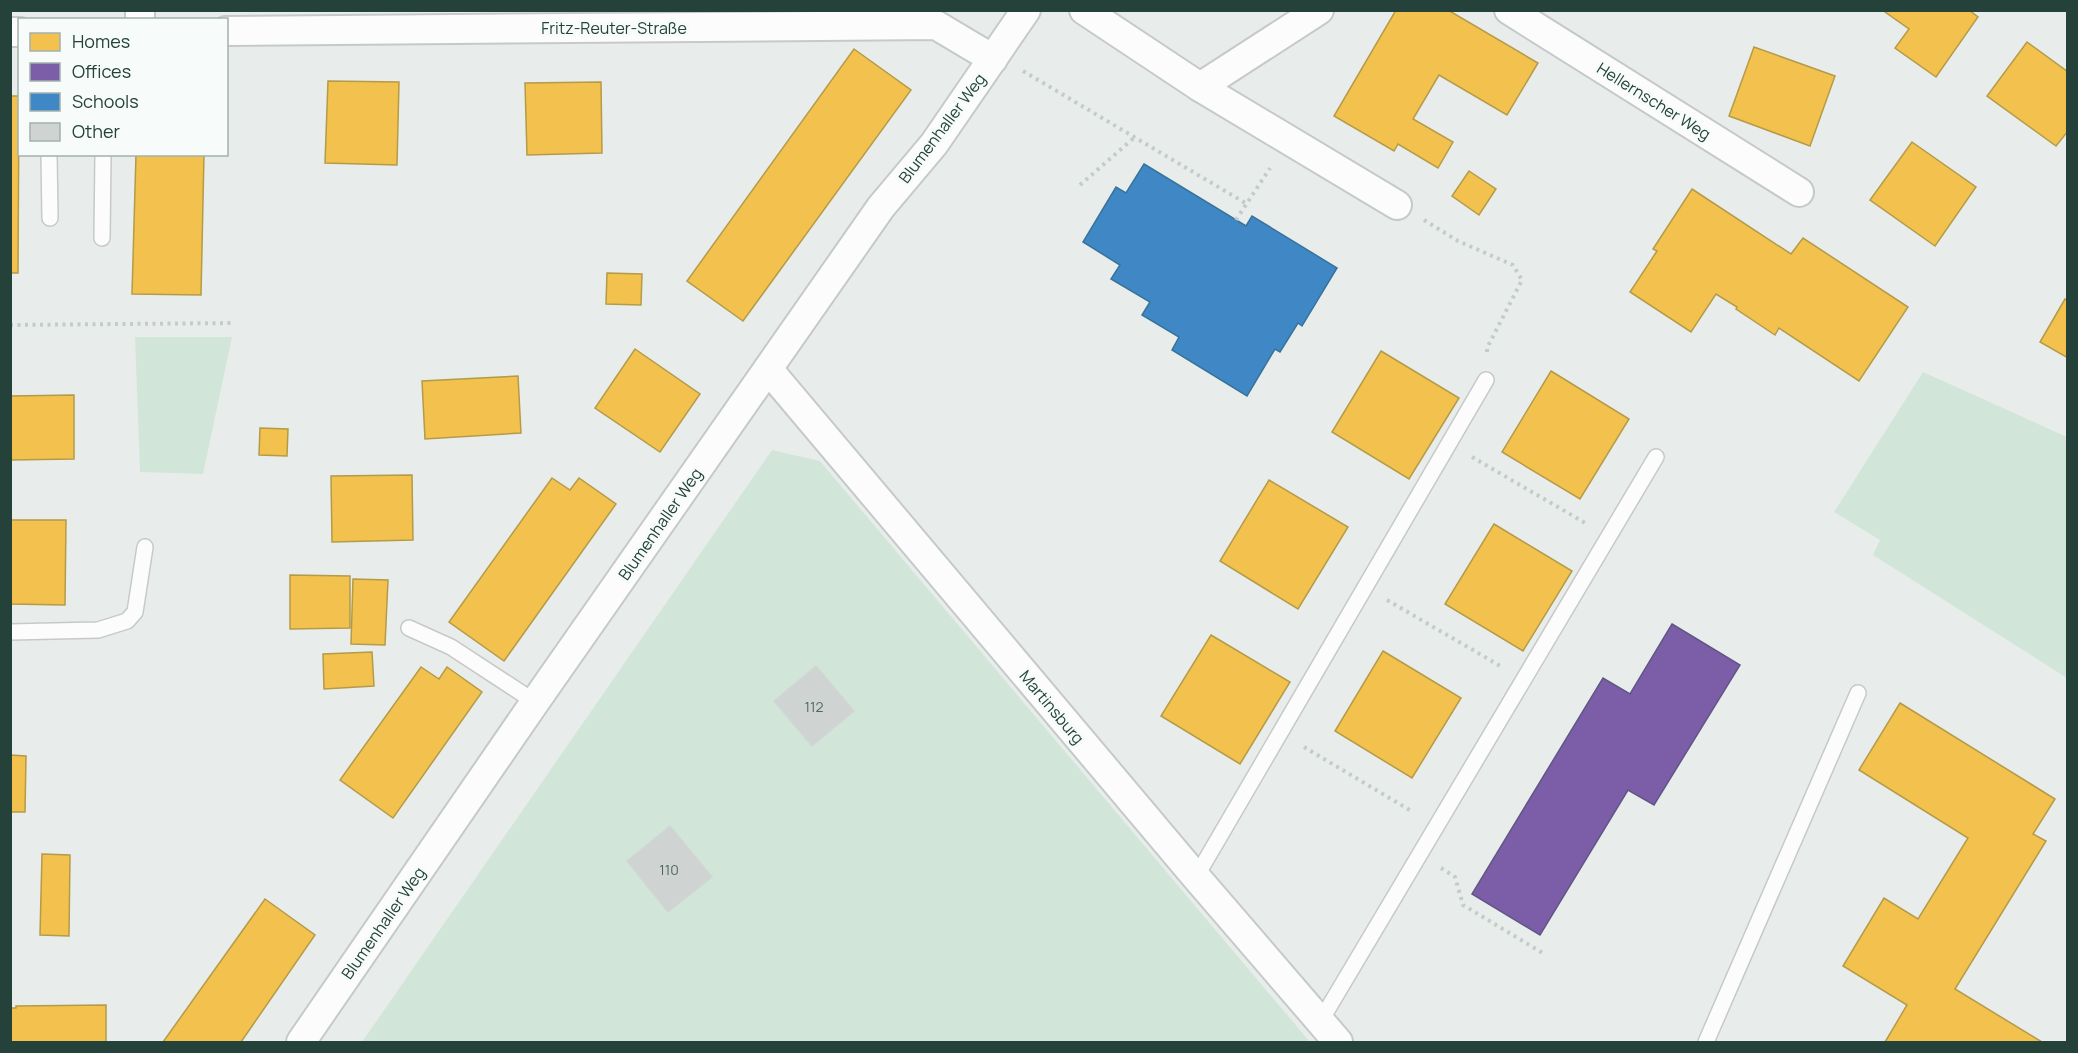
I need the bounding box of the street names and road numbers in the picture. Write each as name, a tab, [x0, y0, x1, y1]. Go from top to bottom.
street label: Fritz-Reuter-Straße	[541, 17, 687, 39]
street label: Hellernscher Weg	[1593, 57, 1715, 145]
street label: Blumenhaller Weg	[893, 69, 991, 187]
street label: Blumenhaller Weg	[613, 464, 707, 584]
street label: Martinsburg	[1015, 665, 1089, 749]
street label: Blumenhaller Weg	[336, 863, 430, 983]

